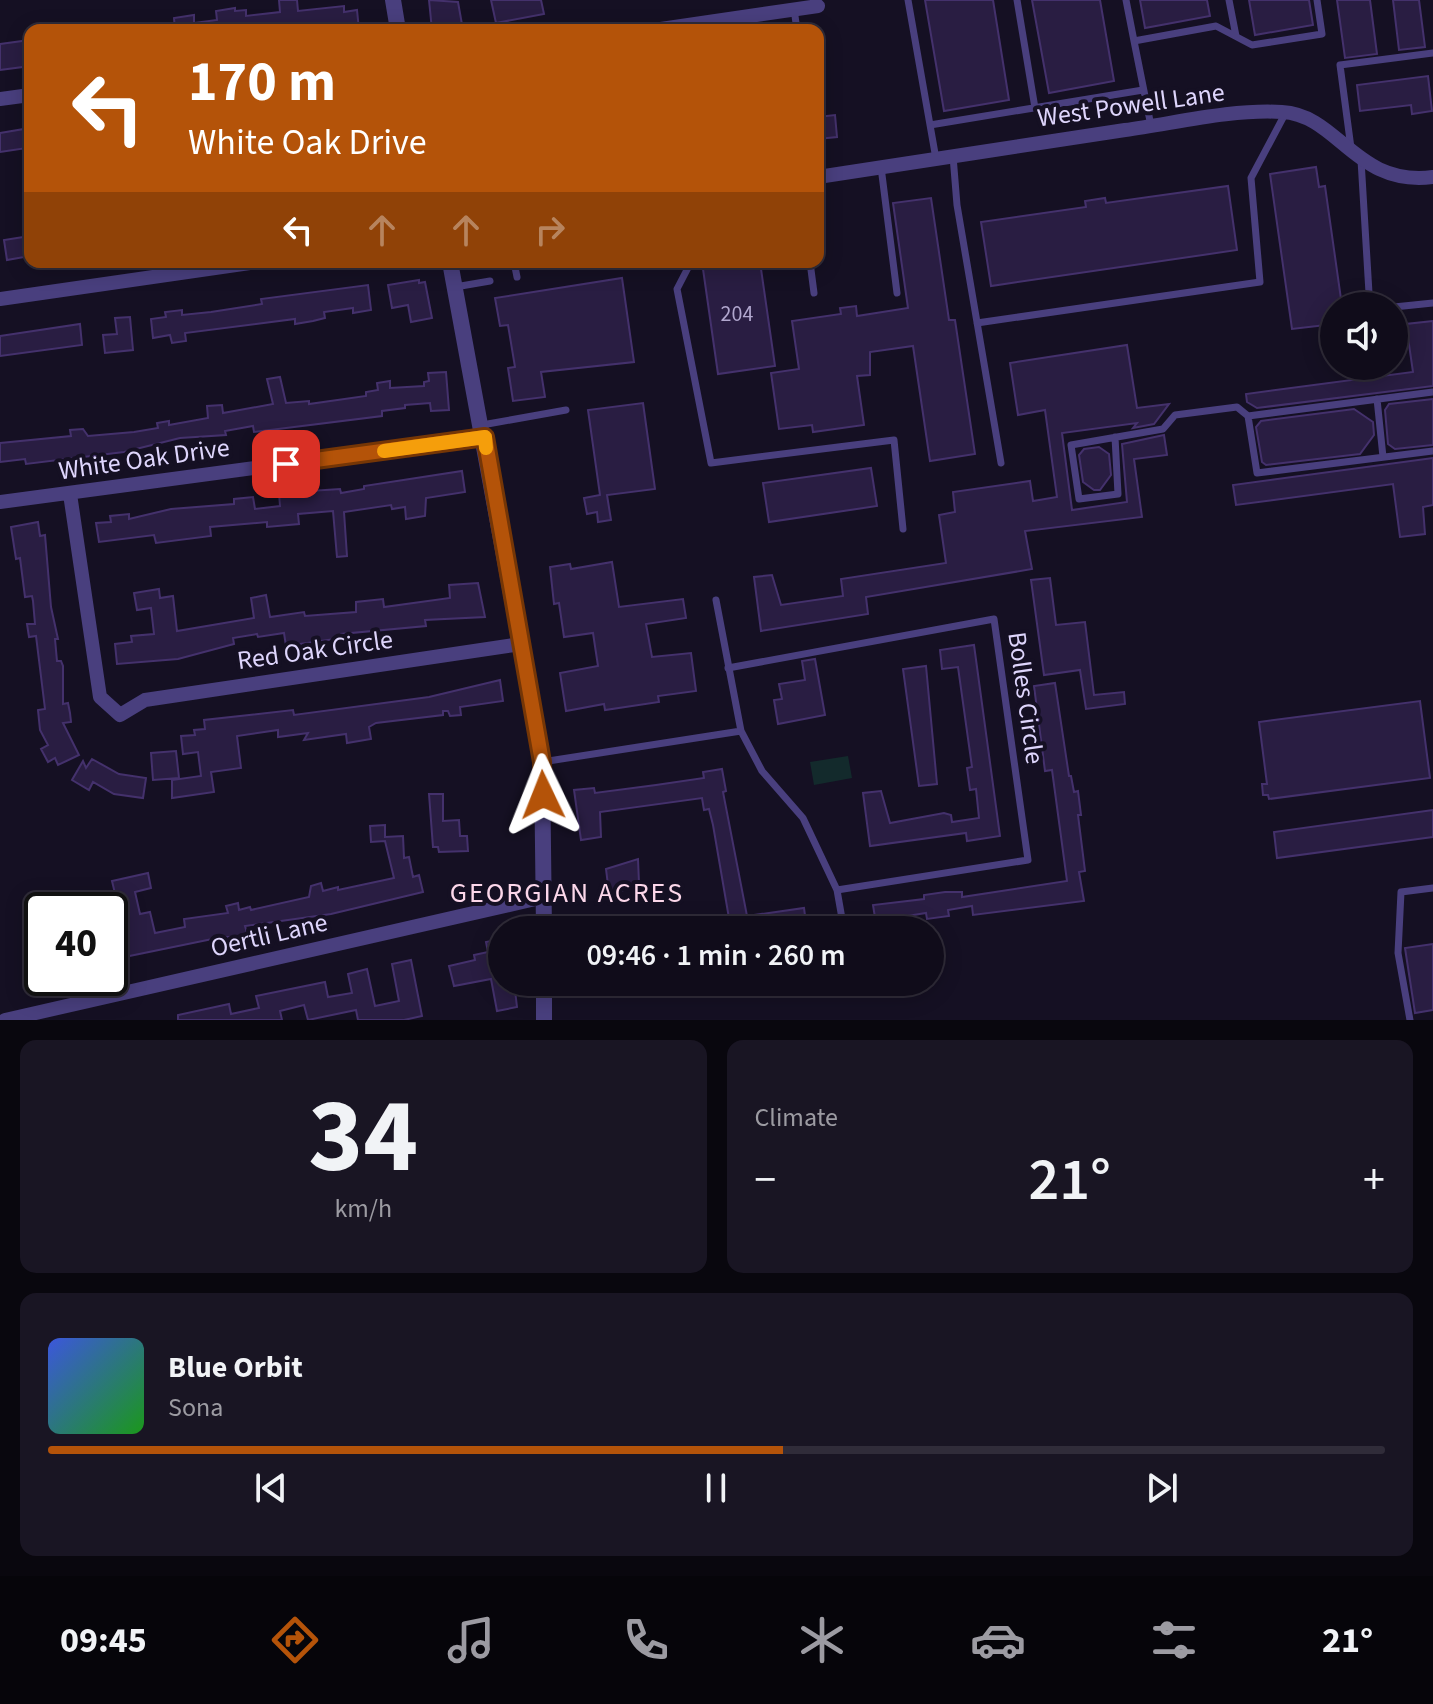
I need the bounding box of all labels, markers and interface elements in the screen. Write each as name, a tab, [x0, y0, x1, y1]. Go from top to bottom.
text: 170 m	[188, 43, 336, 122]
icon: left	[56, 56, 160, 160]
street label: West Powell Lane	[1035, 74, 1227, 136]
text: White Oak Drive	[188, 117, 427, 168]
icon: left	[276, 208, 320, 252]
icon: ahead	[360, 208, 404, 252]
icon: ahead	[444, 208, 488, 252]
icon: right	[528, 208, 572, 252]
map controls	[1320, 292, 1408, 380]
button: sound	[1320, 292, 1408, 380]
house number: 204	[721, 298, 753, 330]
street label: White Oak Drive	[56, 429, 232, 489]
pin	[252, 430, 320, 498]
icon: arrive	[264, 442, 308, 486]
street label: Red Oak Circle	[235, 621, 395, 679]
street label: Bolles Circle	[998, 630, 1054, 766]
position arrow	[501, 753, 585, 837]
district label: GEORGIAN ACRES	[450, 873, 684, 913]
speed limit sign: 40	[24, 892, 128, 996]
street label: Oertli Lane	[207, 904, 331, 966]
text: 09:46 · 1 min · 260 m	[586, 934, 846, 977]
text: 34	[308, 1064, 418, 1212]
text: Climate	[755, 1099, 838, 1136]
text: 21°	[1029, 1138, 1111, 1223]
text: −	[755, 1149, 776, 1212]
text: +	[1363, 1149, 1385, 1212]
text: km/h	[334, 1190, 392, 1227]
text: Blue Orbit	[168, 1346, 303, 1389]
text: Sona	[168, 1389, 223, 1426]
icon: previous	[249, 1466, 293, 1510]
icon: pause	[694, 1466, 738, 1510]
icon: next	[1140, 1466, 1184, 1510]
icon: directions	[267, 1612, 323, 1668]
icon: music	[443, 1612, 499, 1668]
icon: phone	[618, 1612, 674, 1668]
icon: climate	[794, 1612, 850, 1668]
icon: car	[970, 1612, 1026, 1668]
icon: filters	[1146, 1612, 1202, 1668]
text: 09:45	[60, 1615, 147, 1666]
text: 21°	[1322, 1615, 1373, 1666]

